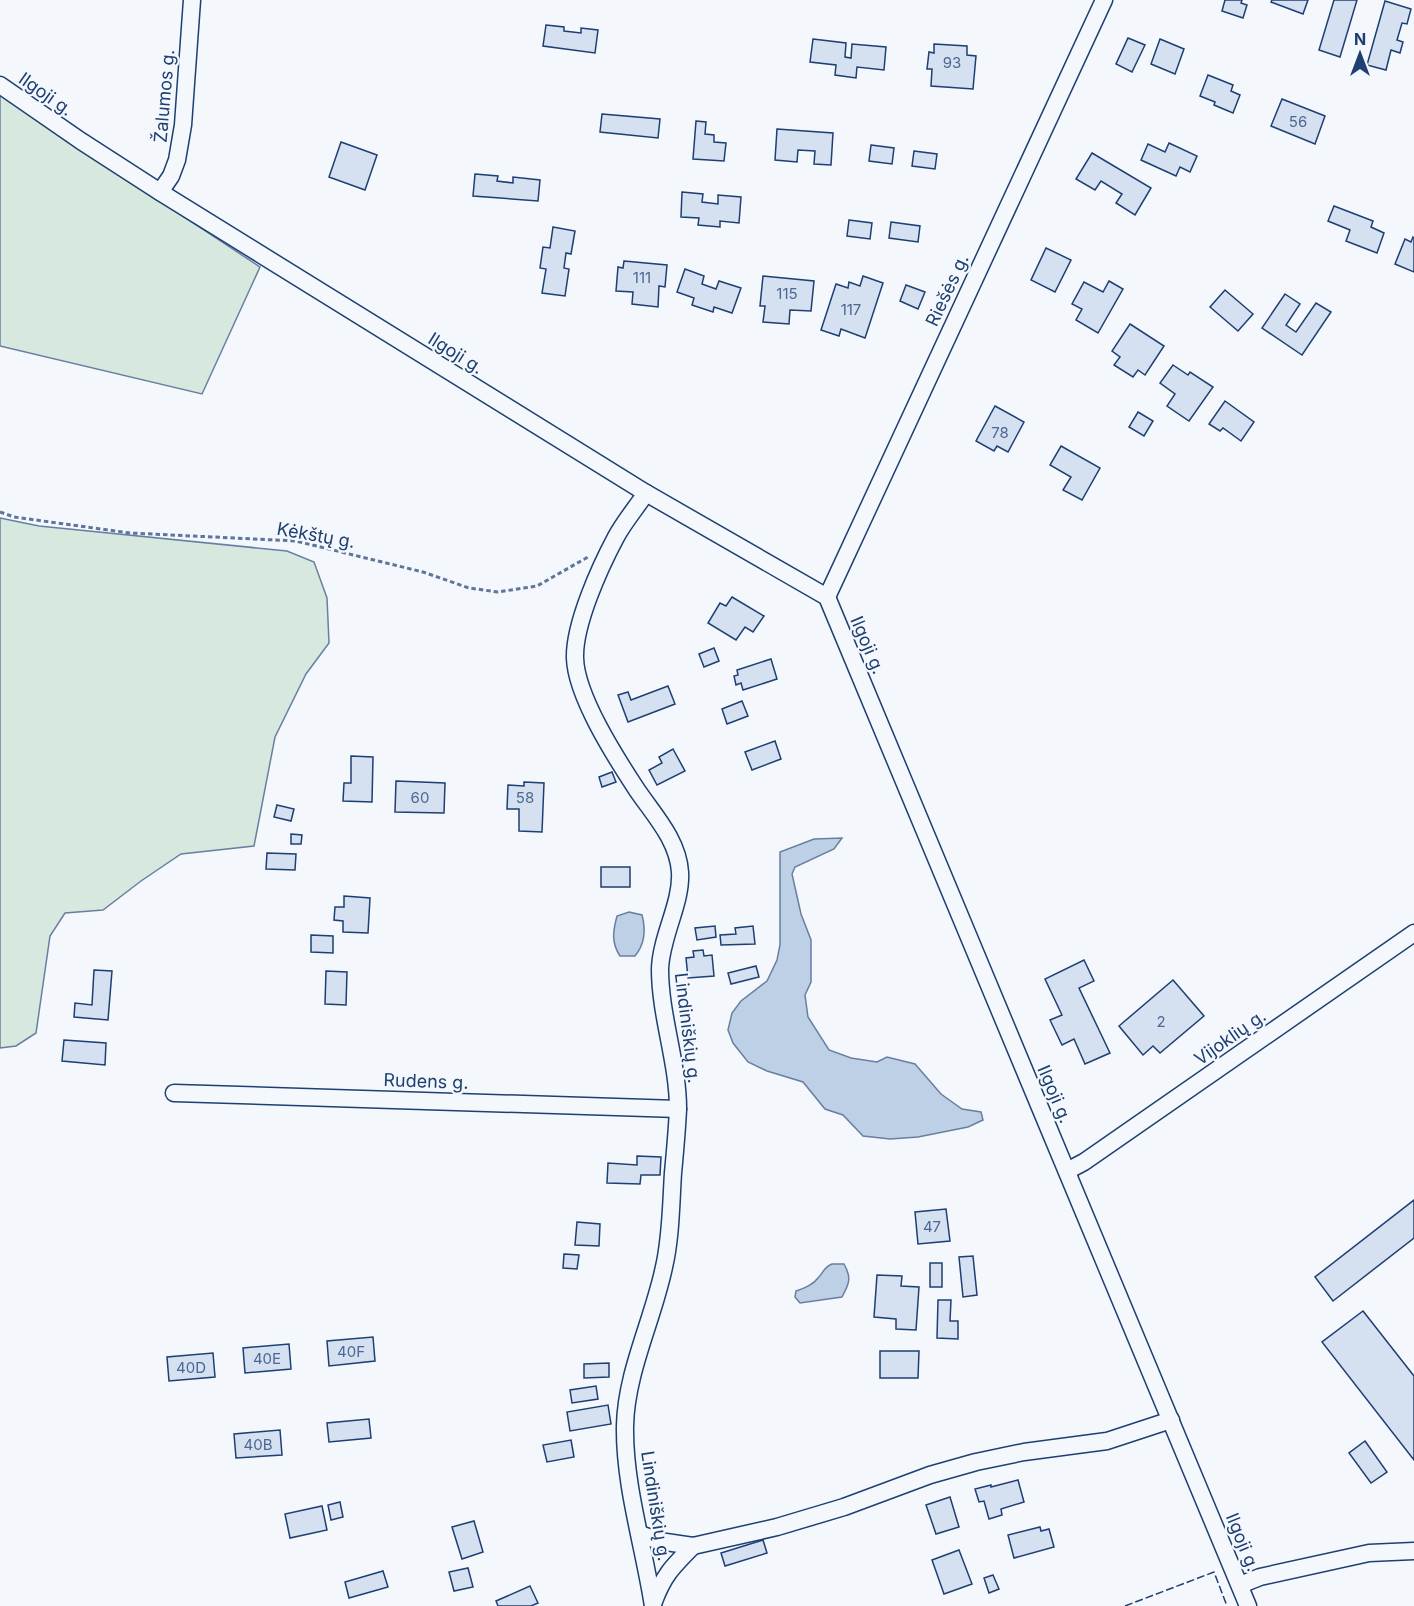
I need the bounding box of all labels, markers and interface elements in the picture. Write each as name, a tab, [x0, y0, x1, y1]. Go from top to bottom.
north arrow	[1330, 24, 1390, 84]
text: N	[1354, 29, 1366, 49]
street label: Žalumos g.	[148, 48, 179, 144]
house number: 93	[943, 53, 961, 72]
street label: Ilgoji g.	[15, 68, 77, 120]
house number: 56	[1289, 112, 1307, 131]
street label: Riešės g.	[921, 251, 973, 329]
house number: 111	[633, 268, 651, 287]
house number: 115	[776, 284, 798, 303]
house number: 117	[841, 300, 861, 319]
street label: Ilgoji g.	[425, 328, 487, 378]
house number: 78	[991, 423, 1009, 442]
street label: Kėkštų g.	[275, 518, 357, 552]
street label: Ilgoji g.	[846, 613, 890, 677]
house number: 60	[411, 788, 429, 807]
house number: 58	[516, 788, 534, 807]
street label: Lindiniškių g.	[671, 972, 705, 1084]
street label: Vijoklių g.	[1190, 1005, 1270, 1069]
house number: 2	[1156, 1012, 1166, 1031]
street label: Ilgoji g.	[1033, 1062, 1077, 1126]
street label: Rudens g.	[383, 1069, 469, 1093]
house number: 47	[923, 1217, 941, 1236]
house number: 40F	[337, 1342, 365, 1361]
house number: 40E	[253, 1349, 281, 1368]
house number: 40D	[176, 1358, 206, 1377]
house number: 40B	[244, 1435, 272, 1454]
street label: Lindiniškių g.	[637, 1449, 675, 1563]
street label: Ilgoji g.	[1222, 1510, 1264, 1574]

